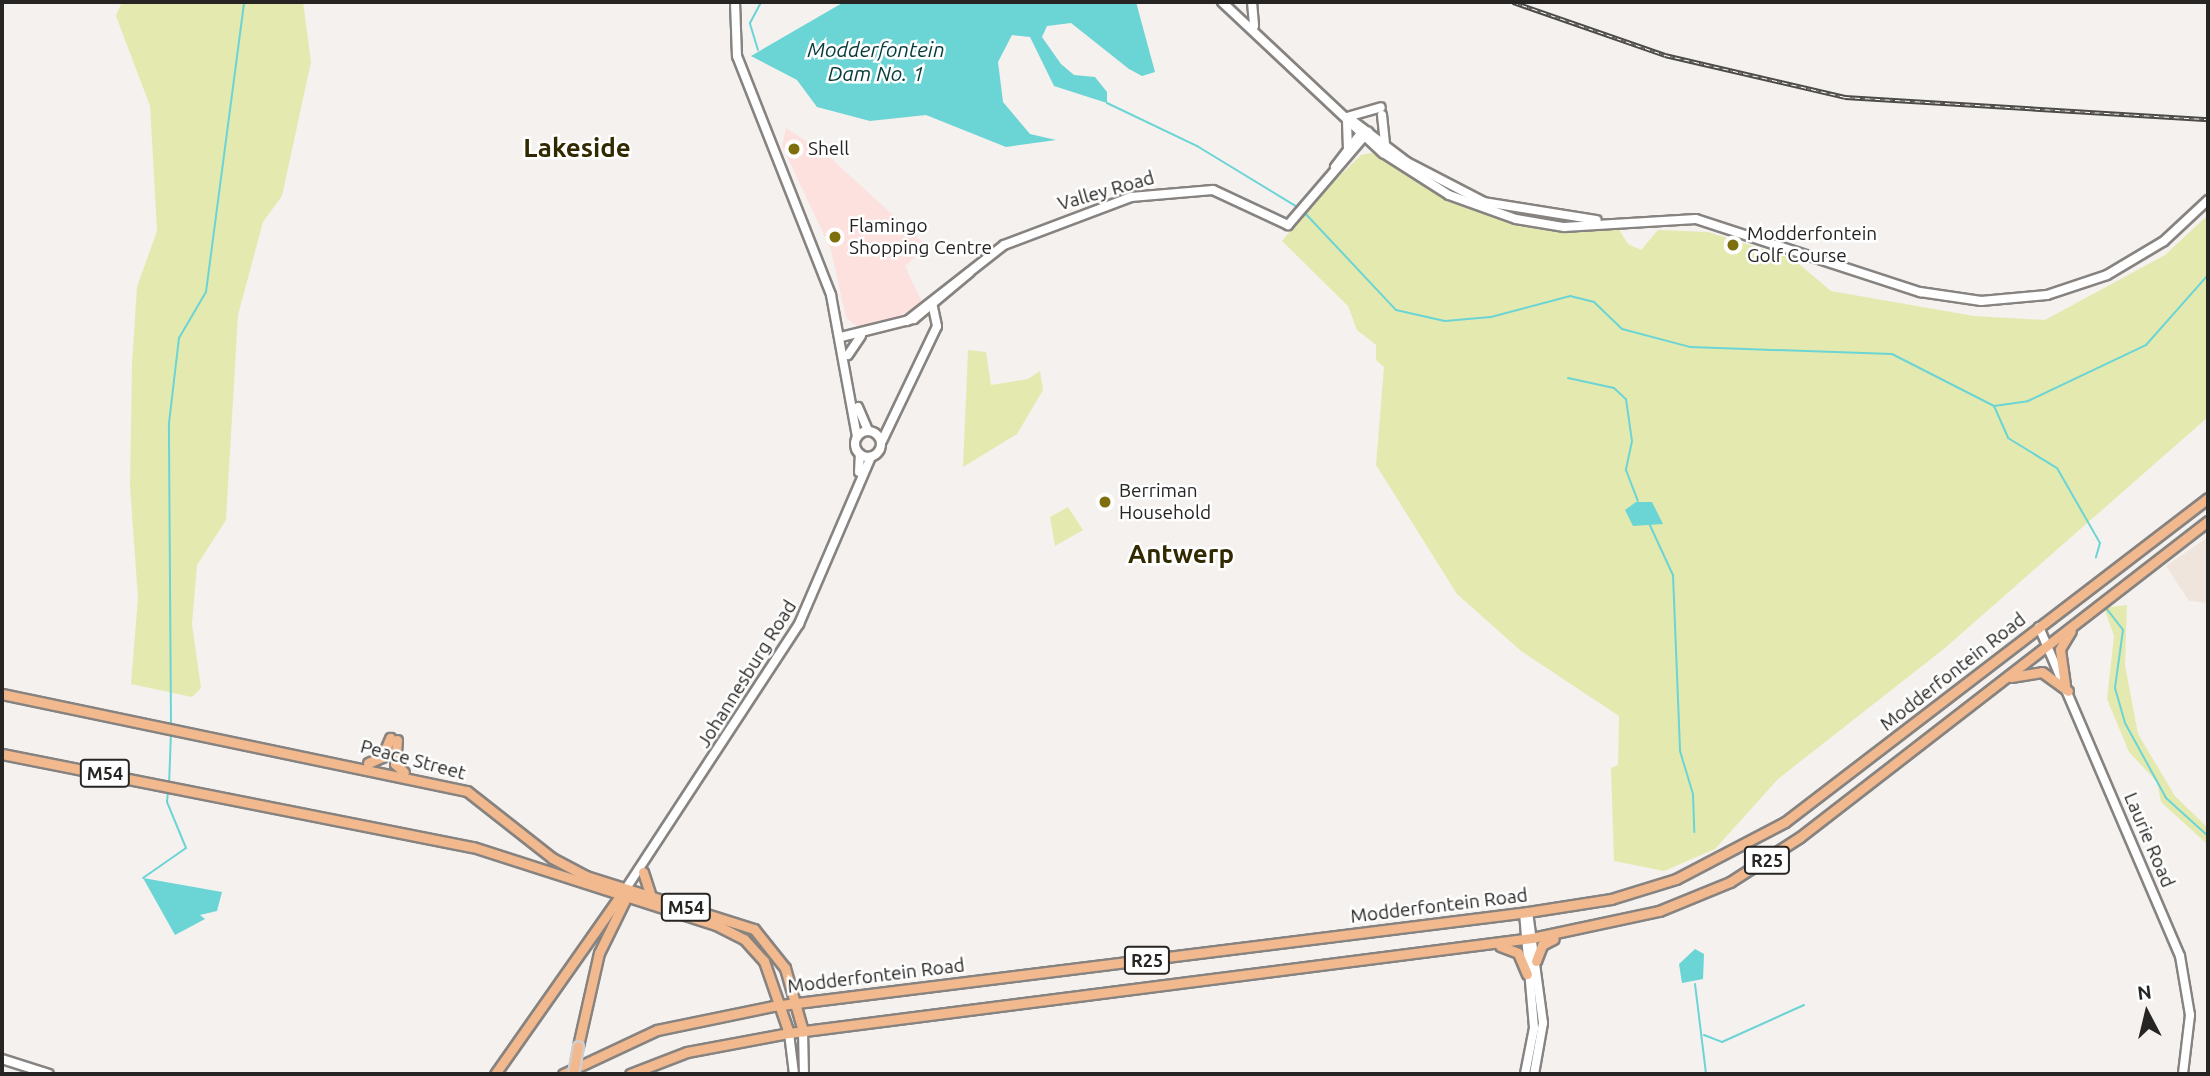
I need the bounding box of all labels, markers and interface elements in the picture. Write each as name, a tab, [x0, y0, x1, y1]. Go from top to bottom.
water label: Modderfontein Dam No. 1	[807, 36, 945, 86]
district label: Lakeside	[523, 132, 631, 164]
place label: Shell	[808, 138, 849, 160]
marker: Shell	[786, 141, 802, 157]
street label: Valley Road	[1055, 166, 1157, 216]
place label: Flamingo Shopping Centre	[849, 215, 992, 259]
place label: Modderfontein Golf Course	[1747, 223, 1877, 267]
marker: Flamingo Shopping Centre	[827, 229, 843, 245]
marker: Modderfontein Golf Course	[1725, 237, 1741, 253]
place label: Berriman Household	[1119, 480, 1211, 524]
marker: Berriman Household	[1097, 494, 1113, 510]
district label: Antwerp	[1128, 538, 1234, 570]
street label: Johannesburg Road	[692, 596, 802, 752]
street label: Modderfontein Road	[1876, 608, 2030, 736]
street label: Peace Street	[358, 735, 468, 785]
road number: M54	[79, 758, 131, 788]
street label: Laurie Road	[2119, 789, 2179, 891]
road number: R25	[1742, 846, 1792, 874]
street label: Modderfontein Road	[1349, 884, 1529, 928]
road number: M54	[660, 893, 712, 922]
road number: R25	[1122, 945, 1172, 974]
street label: Modderfontein Road	[786, 954, 966, 998]
north arrow	[2112, 978, 2182, 1048]
text: N	[2136, 980, 2153, 1004]

